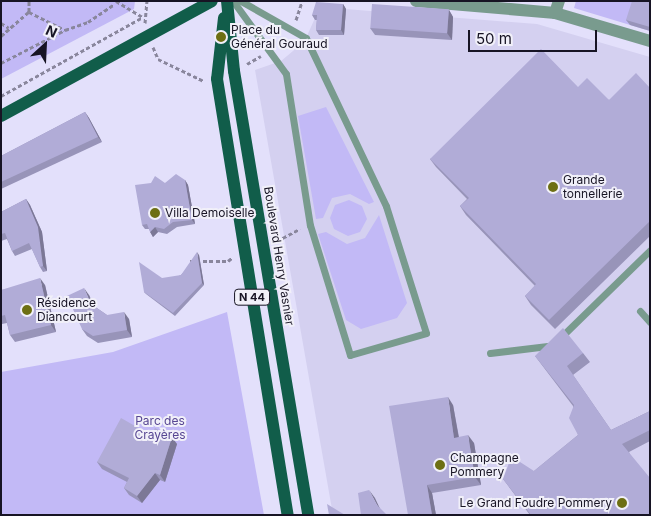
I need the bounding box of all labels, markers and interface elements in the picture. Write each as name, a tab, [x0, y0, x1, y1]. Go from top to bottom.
north arrow	[20, 20, 70, 70]
scale bar	[471, 20, 600, 52]
text: N	[43, 21, 60, 41]
place label: Place du Général Gouraud	[231, 23, 328, 51]
text: 50 m	[476, 29, 512, 48]
marker: Place du Général Gouraud	[215, 31, 227, 43]
place label: Grande tonnellerie	[563, 173, 623, 201]
marker: Grande tonnellerie	[547, 181, 559, 193]
street label: Boulevard Henry Vasnier	[261, 186, 297, 326]
place label: Villa Demoiselle	[165, 206, 255, 220]
marker: Villa Demoiselle	[149, 207, 161, 219]
road number: N 44	[233, 288, 271, 306]
place label: Résidence Diancourt	[37, 296, 96, 324]
marker: Résidence Diancourt	[21, 304, 33, 316]
park label: Parc des Crayères	[134, 414, 186, 442]
place label: Champagne Pommery	[450, 451, 519, 479]
marker: Champagne Pommery	[434, 459, 446, 471]
place label: Le Grand Foudre Pommery	[460, 496, 612, 510]
marker: Le Grand Foudre Pommery	[616, 497, 628, 509]

